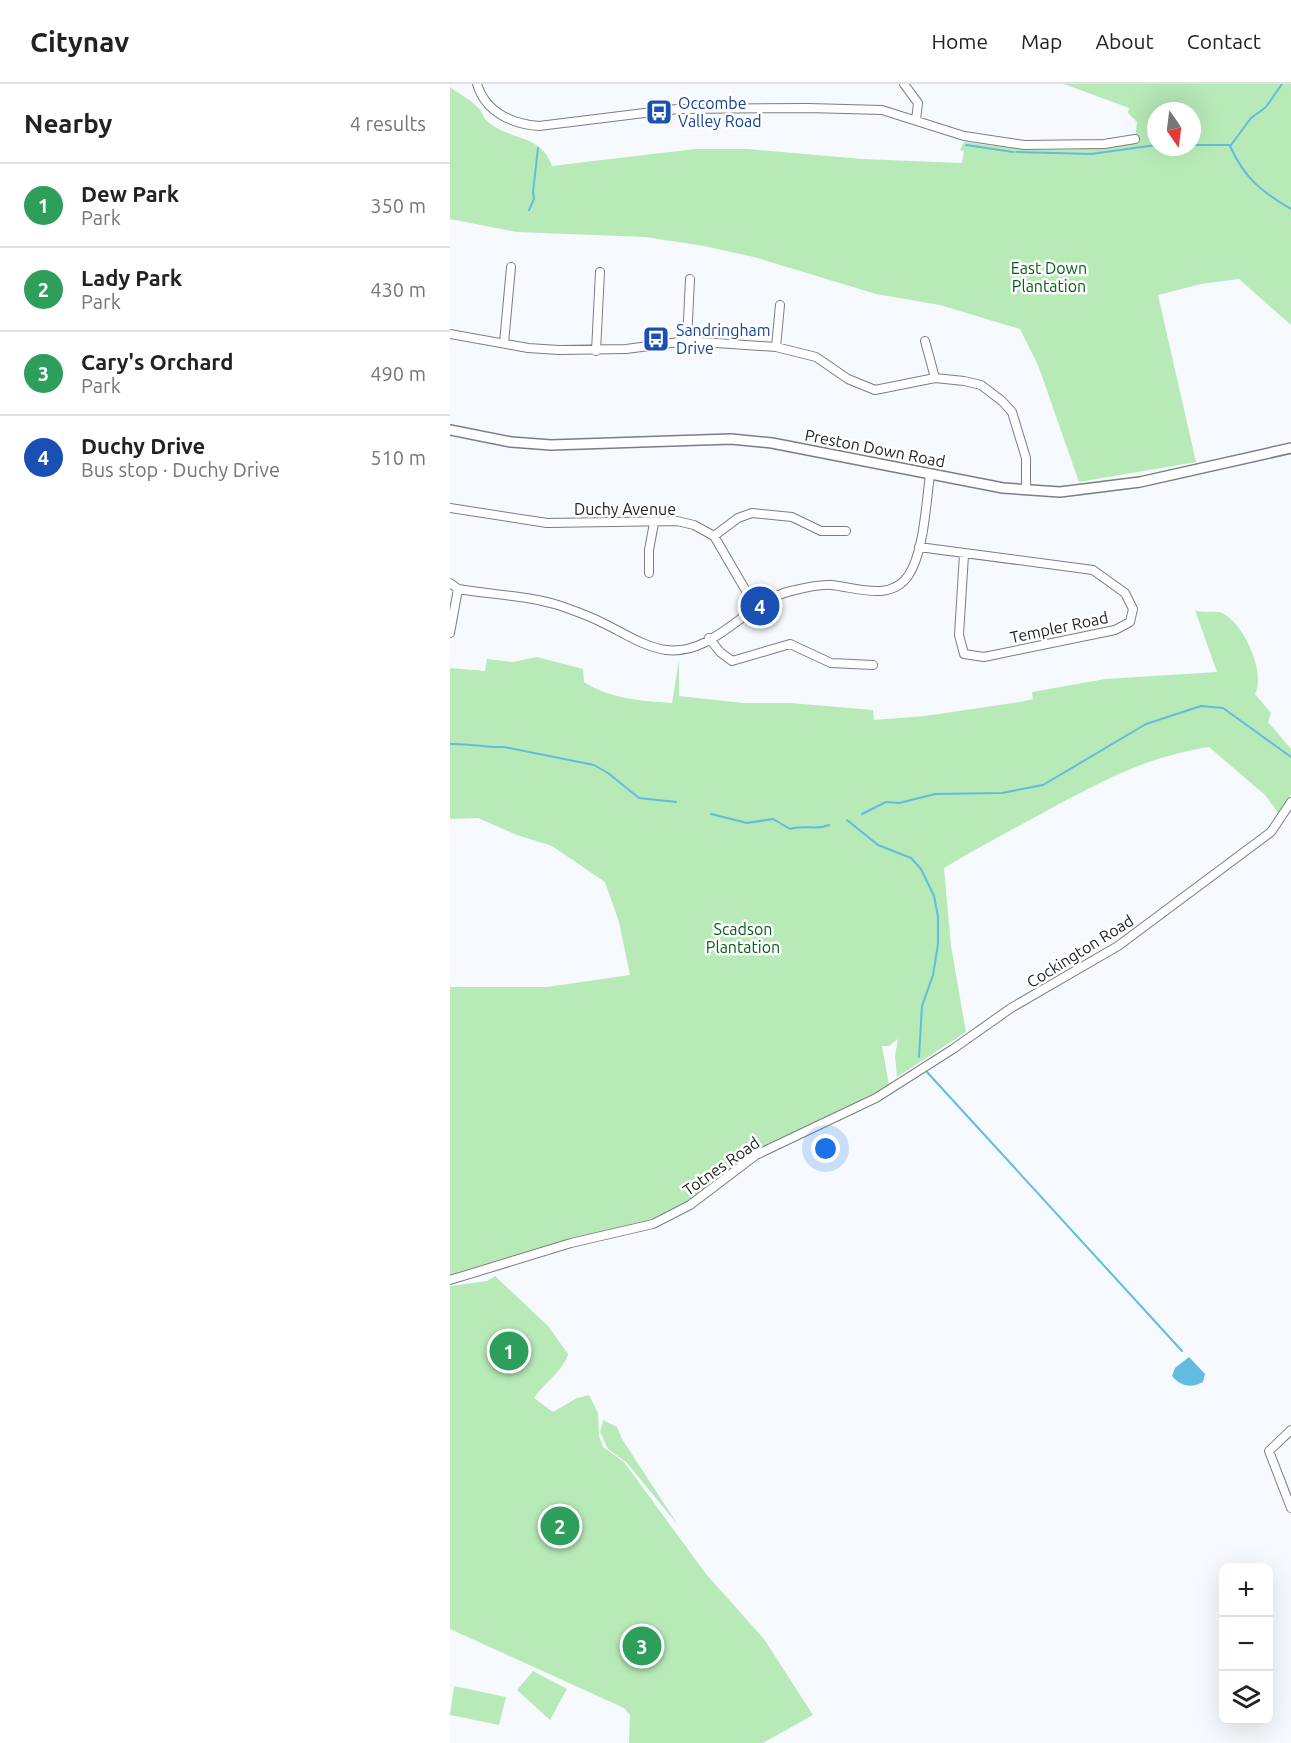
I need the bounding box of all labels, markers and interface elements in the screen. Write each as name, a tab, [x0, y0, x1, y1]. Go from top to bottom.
text: Citynav	[30, 26, 129, 57]
text: Home	[931, 29, 988, 53]
text: Map	[1021, 29, 1062, 53]
text: About	[1095, 29, 1154, 53]
text: Contact	[1187, 29, 1261, 53]
place label: Occombe Valley Road	[678, 94, 762, 130]
bus stop icon: Occombe Valley Road	[644, 97, 674, 127]
north arrow	[1147, 102, 1201, 156]
text: Nearby	[24, 109, 112, 138]
text: 4 results	[350, 112, 426, 135]
text: Dew Park	[81, 181, 179, 206]
text: 1	[38, 194, 49, 217]
text: 350 m	[370, 194, 426, 217]
text: Park	[81, 206, 121, 229]
park label: East Down Plantation	[1011, 259, 1087, 295]
text: Lady Park	[81, 265, 182, 290]
text: 2	[38, 278, 49, 301]
text: 430 m	[370, 278, 426, 301]
text: Park	[81, 290, 121, 313]
place label: Sandringham Drive	[676, 321, 771, 357]
bus stop icon: Sandringham Drive	[641, 324, 671, 354]
text: Cary's Orchard	[81, 349, 233, 374]
text: 3	[38, 362, 49, 385]
text: 490 m	[370, 362, 426, 385]
text: Park	[81, 374, 121, 397]
street label: Preston Down Road	[803, 426, 947, 470]
text: Duchy Drive	[81, 433, 205, 458]
text: 4	[38, 446, 49, 469]
text: 510 m	[370, 446, 426, 469]
text: Bus stop · Duchy Drive	[81, 458, 280, 481]
street label: Duchy Avenue	[574, 500, 676, 518]
pin: 4	[740, 584, 780, 628]
street label: Templer Road	[1008, 608, 1110, 646]
street label: Cockington Road	[1023, 911, 1137, 991]
park label: Scadson Plantation	[706, 920, 780, 956]
street label: Totnes Road	[679, 1133, 763, 1199]
your location	[811, 1134, 840, 1163]
pin: 1	[490, 1328, 528, 1374]
pin: 2	[540, 1504, 580, 1548]
map controls	[1219, 1563, 1273, 1725]
button: +	[1219, 1563, 1273, 1617]
button: −	[1219, 1617, 1273, 1671]
pin: 3	[622, 1624, 662, 1668]
button: layers	[1219, 1671, 1273, 1725]

